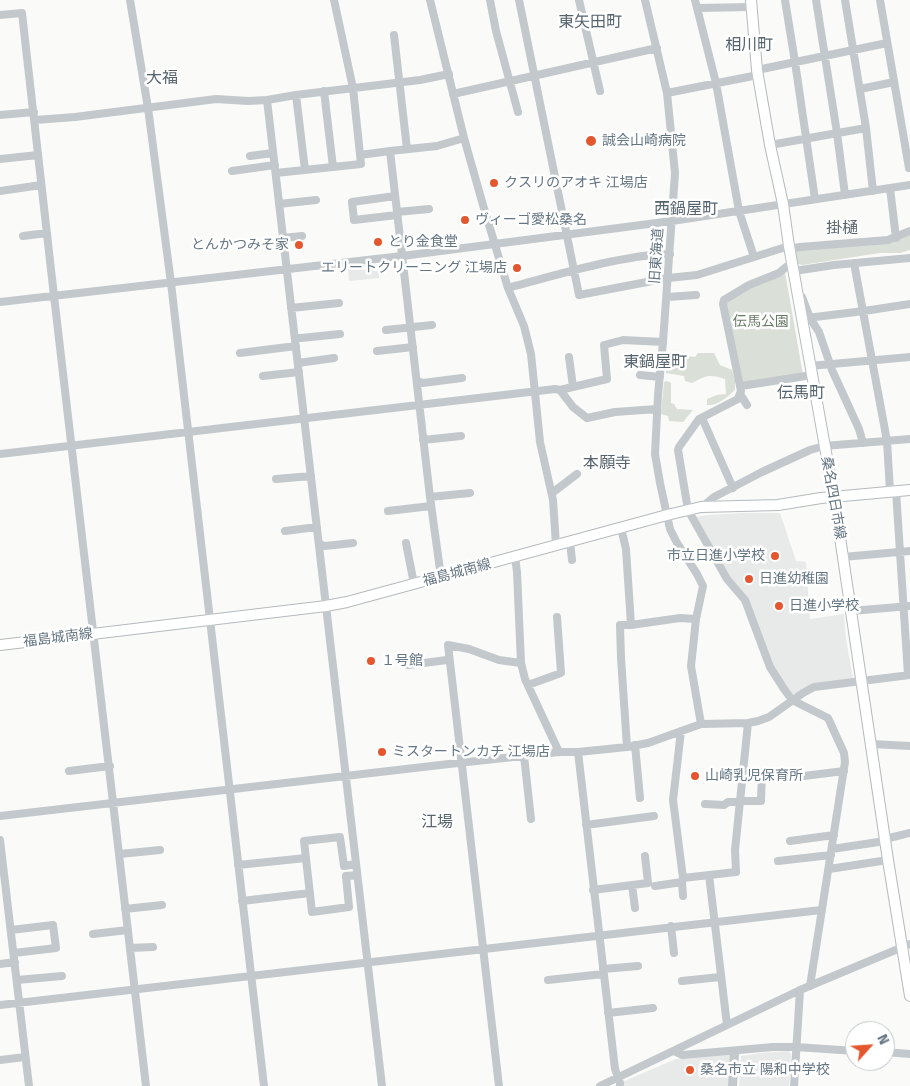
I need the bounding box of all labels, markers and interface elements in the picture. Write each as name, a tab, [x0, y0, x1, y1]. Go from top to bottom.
district label: 東矢田町	[558, 13, 622, 33]
district label: 相川町	[725, 36, 773, 56]
district label: 大福	[146, 69, 178, 89]
place label: 誠会山崎病院	[602, 133, 686, 149]
marker: 誠会山崎病院	[584, 134, 598, 148]
place label: クスリのアオキ 江場店	[504, 175, 648, 191]
marker: クスリのアオキ 江場店	[488, 177, 500, 189]
district label: 西鍋屋町	[654, 200, 718, 220]
place label: ヴィーゴ愛松桑名	[475, 212, 587, 228]
marker: ヴィーゴ愛松桑名	[459, 214, 471, 226]
district label: 掛樋	[826, 219, 858, 239]
street label: 旧東海道	[647, 227, 667, 285]
place label: とり金食堂	[388, 234, 458, 250]
marker: とり金食堂	[372, 236, 384, 248]
place label: とんかつみそ家	[191, 237, 289, 253]
marker: とんかつみそ家	[293, 239, 305, 251]
place label: エリートクリーニング 江場店	[321, 260, 507, 276]
marker: エリートクリーニング 江場店	[511, 262, 523, 274]
park label: 伝馬公園	[733, 314, 789, 330]
district label: 東鍋屋町	[623, 353, 687, 373]
district label: 伝馬町	[777, 384, 825, 404]
district label: 本願寺	[583, 454, 631, 474]
street label: 桑名四日市線	[817, 455, 849, 541]
place label: 市立日進小学校	[667, 548, 765, 564]
marker: 市立日進小学校	[769, 550, 781, 562]
street label: 福島城南線	[421, 556, 493, 590]
place label: 日進幼稚園	[759, 571, 829, 587]
marker: 日進幼稚園	[743, 573, 755, 585]
place label: 日進小学校	[789, 598, 859, 614]
marker: 日進小学校	[773, 600, 785, 612]
street label: 福島城南線	[22, 625, 94, 651]
place label: １号館	[381, 653, 423, 669]
marker: １号館	[365, 655, 377, 667]
place label: ミスタートンカチ 江場店	[392, 744, 550, 760]
marker: ミスタートンカチ 江場店	[376, 746, 388, 758]
place label: 山崎乳児保育所	[705, 768, 803, 784]
marker: 山崎乳児保育所	[689, 770, 701, 782]
district label: 江場	[421, 813, 453, 833]
north arrow	[845, 1021, 895, 1071]
text: N	[873, 1032, 893, 1048]
place label: 桑名市立 陽和中学校	[700, 1062, 830, 1078]
marker: 桑名市立 陽和中学校	[684, 1064, 696, 1076]

